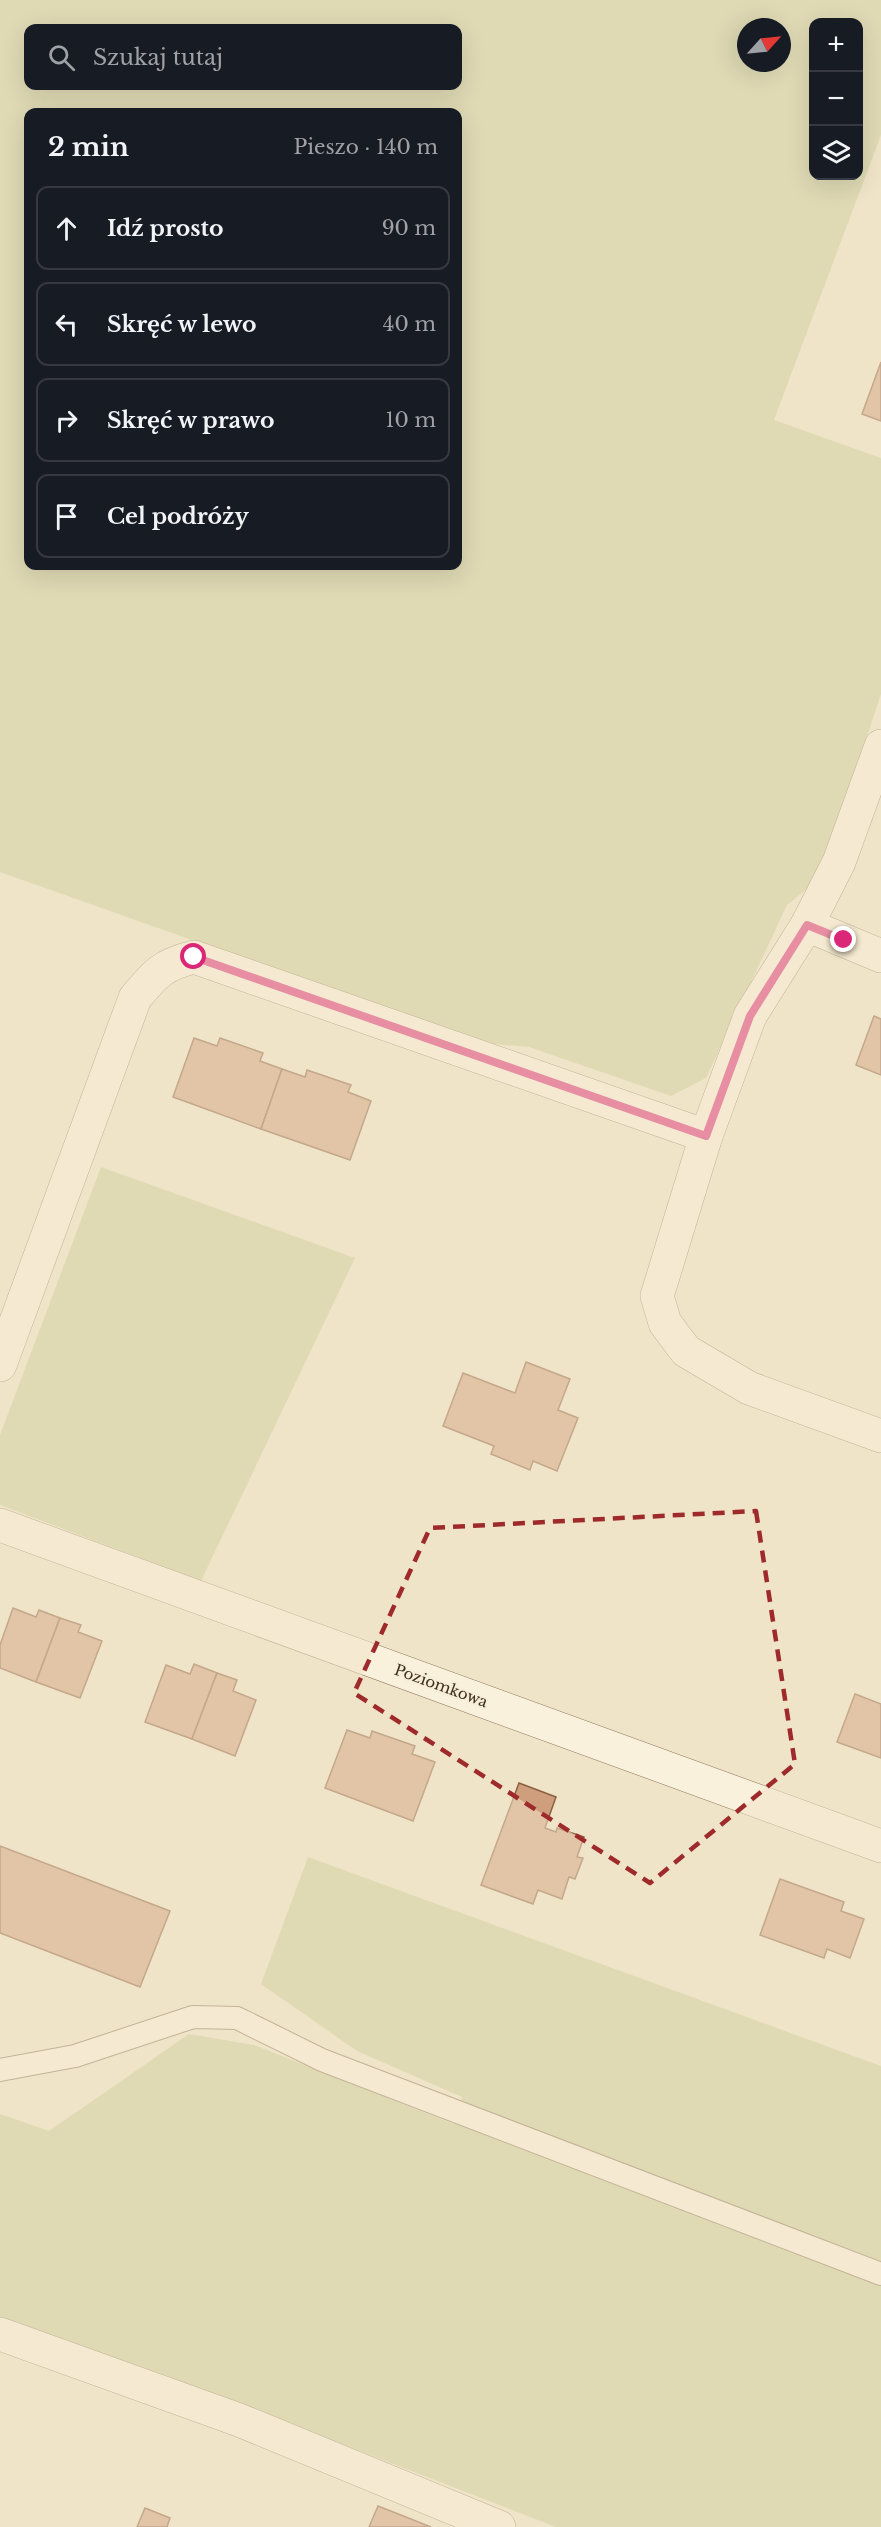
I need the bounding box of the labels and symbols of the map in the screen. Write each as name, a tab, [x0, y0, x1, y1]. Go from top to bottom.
north arrow	[737, 18, 791, 72]
route end	[830, 926, 856, 952]
route start	[180, 943, 206, 969]
street label: Poziomkowa	[392, 1660, 491, 1711]

